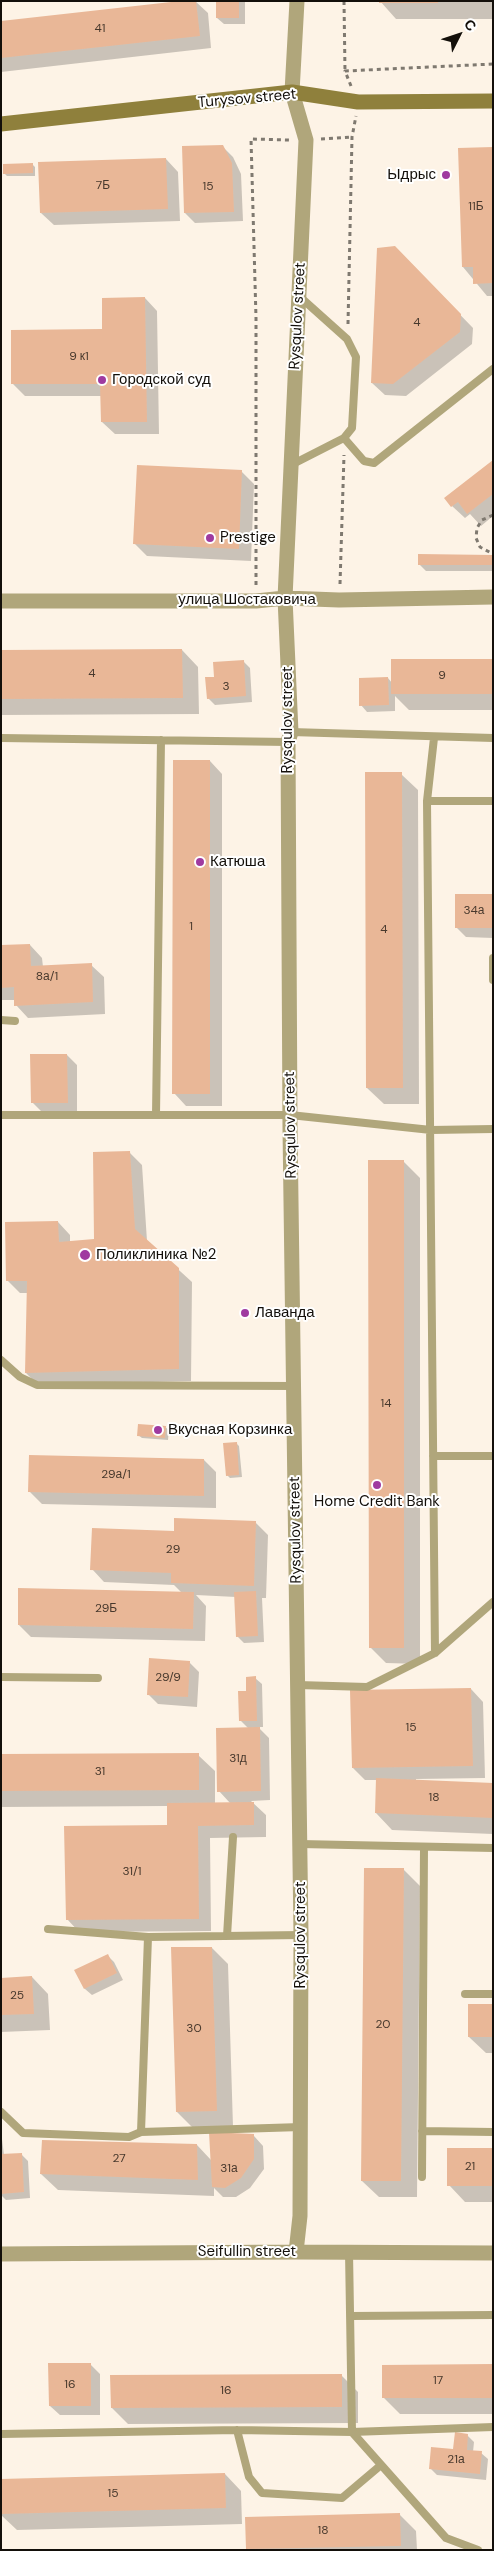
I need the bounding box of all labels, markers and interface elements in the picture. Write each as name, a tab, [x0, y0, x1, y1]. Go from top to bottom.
north arrow	[434, 10, 484, 60]
text: С	[460, 15, 480, 35]
house number: 41	[94, 22, 106, 36]
street label: Turysov street	[197, 86, 297, 112]
place label: Ыдрыс	[387, 166, 436, 184]
marker: Ыдрыс	[440, 169, 452, 181]
house number: 7Б	[96, 179, 110, 193]
house number: 15	[202, 180, 214, 194]
house number: 11Б	[468, 200, 484, 214]
street label: Rysqulov street	[286, 262, 310, 370]
house number: 4	[413, 316, 421, 330]
house number: 9 к1	[69, 350, 89, 364]
place label: Городской суд	[112, 371, 211, 389]
marker: Городской суд	[96, 374, 108, 386]
place label: Prestige	[220, 529, 276, 547]
marker: Prestige	[204, 532, 216, 544]
street label: улица Шостаковича	[178, 591, 316, 609]
street label: Rysqulov street	[279, 666, 297, 774]
house number: 4	[88, 667, 96, 681]
house number: 9	[438, 669, 446, 683]
house number: 3	[222, 680, 230, 694]
place label: Катюша	[210, 853, 265, 871]
marker: Катюша	[194, 856, 206, 868]
house number: 34а	[463, 904, 485, 918]
house number: 1	[189, 920, 193, 934]
house number: 4	[380, 923, 388, 937]
house number: 8а/1	[36, 970, 58, 984]
street label: Rysqulov street	[281, 1071, 301, 1179]
place label: Поликлиника №2	[96, 1246, 216, 1264]
marker: Поликлиника №2	[78, 1248, 92, 1262]
place label: Лаванда	[255, 1304, 315, 1322]
marker: Лаванда	[239, 1307, 251, 1319]
house number: 14	[380, 1397, 392, 1411]
place label: Вкусная Корзинка	[168, 1421, 292, 1439]
marker: Вкусная Корзинка	[152, 1424, 164, 1436]
house number: 29а/1	[101, 1468, 131, 1482]
street label: Rysqulov street	[286, 1476, 306, 1584]
marker: Home Credit Bank	[371, 1479, 383, 1491]
place label: Home Credit Bank	[314, 1493, 440, 1511]
house number: 29	[166, 1543, 180, 1557]
house number: 29Б	[95, 1602, 117, 1616]
house number: 29/9	[155, 1671, 181, 1685]
house number: 15	[405, 1721, 417, 1735]
house number: 31д	[229, 1752, 247, 1766]
house number: 31	[95, 1765, 105, 1779]
house number: 18	[428, 1791, 440, 1805]
house number: 31/1	[122, 1865, 142, 1879]
street label: Rysqulov street	[292, 1881, 310, 1989]
house number: 25	[10, 1989, 24, 2003]
house number: 20	[376, 2018, 390, 2032]
house number: 30	[186, 2022, 202, 2036]
house number: 27	[112, 2152, 126, 2166]
house number: 21	[465, 2160, 475, 2174]
house number: 31а	[220, 2162, 238, 2176]
street label: Seifullin street	[198, 2243, 296, 2261]
house number: 17	[433, 2374, 443, 2388]
house number: 16	[64, 2378, 76, 2392]
house number: 16	[220, 2384, 232, 2398]
house number: 21а	[447, 2453, 465, 2467]
house number: 15	[107, 2487, 119, 2501]
house number: 18	[317, 2524, 329, 2538]

